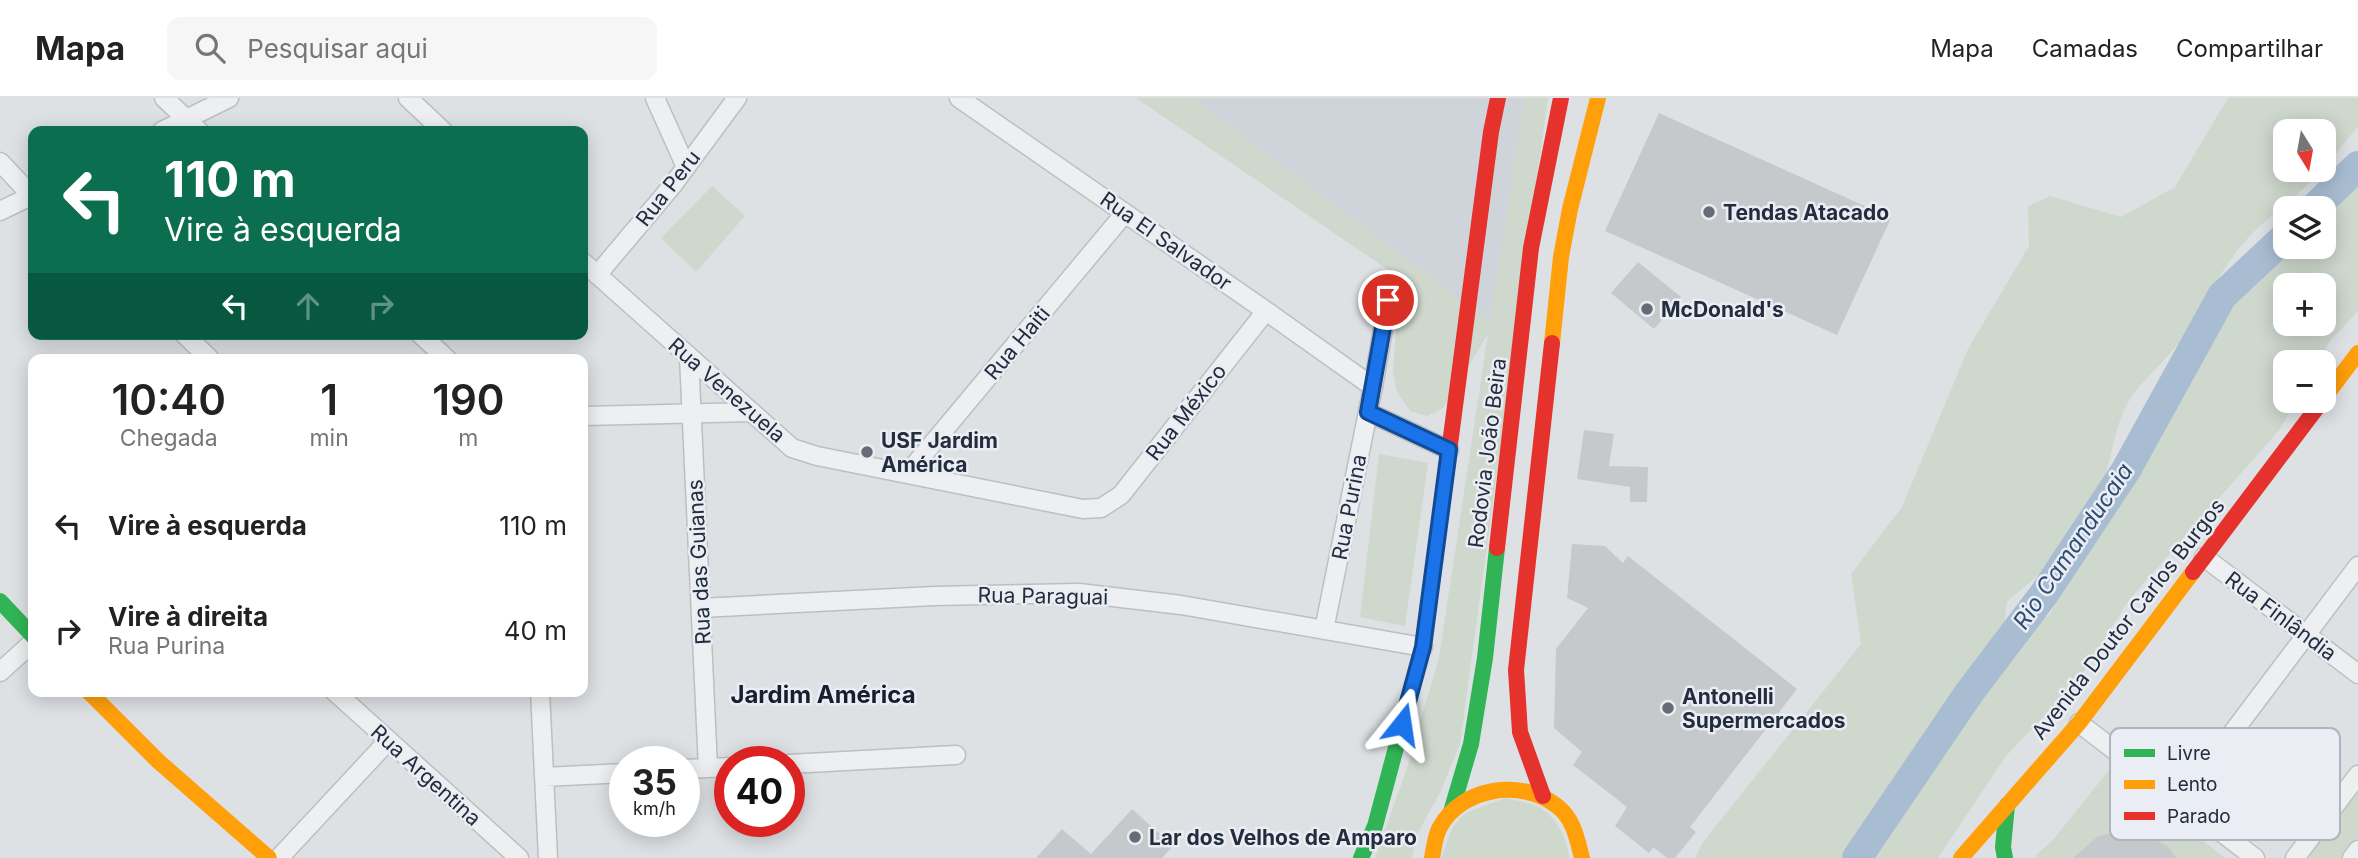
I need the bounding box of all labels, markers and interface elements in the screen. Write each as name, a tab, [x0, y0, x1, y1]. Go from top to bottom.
search box	[167, 17, 657, 80]
text: Mapa	[35, 28, 125, 68]
icon: search	[191, 29, 229, 67]
text: Pesquisar aqui	[247, 33, 428, 64]
text: Mapa	[1930, 34, 1994, 63]
text: Camadas	[2032, 34, 2138, 63]
text: Compartilhar	[2176, 34, 2323, 63]
north arrow	[2273, 119, 2336, 182]
map controls	[2273, 119, 2336, 413]
street label: Rua Peru	[631, 145, 705, 231]
text: 110 m	[164, 150, 296, 209]
icon: left	[49, 154, 140, 245]
street label: Rua El Salvador	[1096, 186, 1237, 296]
button: layers	[2273, 196, 2336, 259]
place label: Tendas Atacado	[1723, 200, 1889, 225]
marker: Tendas Atacado	[1701, 204, 1717, 220]
text: Vire à esquerda	[164, 210, 402, 249]
pin	[1358, 270, 1418, 330]
button: +	[2273, 273, 2336, 336]
icon: arrive	[1369, 281, 1407, 319]
icon: left	[216, 287, 254, 325]
icon: ahead	[289, 287, 327, 325]
icon: right	[362, 287, 400, 325]
place label: McDonald's	[1661, 297, 1784, 322]
street label: Rua Haiti	[979, 301, 1055, 385]
marker: McDonald's	[1639, 301, 1655, 317]
street label: Rua Venezuela	[663, 332, 791, 448]
button: −	[2273, 350, 2336, 413]
street label: Rodovia João Beira	[1463, 357, 1511, 549]
street label: Rua México	[1141, 359, 1231, 465]
text: 10:40	[111, 374, 226, 425]
text: 1	[320, 374, 338, 425]
text: 190	[432, 374, 505, 425]
text: Chegada	[120, 424, 218, 452]
text: min	[309, 424, 349, 452]
text: m	[458, 424, 478, 452]
place label: USF Jardim América	[881, 428, 998, 477]
marker: USF Jardim América	[859, 444, 875, 460]
street label: Rua Purina	[1327, 452, 1371, 562]
water label: Rio Camanducaia	[2007, 458, 2139, 634]
street label: Rua das Guianas	[682, 479, 716, 645]
street label: Avenida Doutor Carlos Burgos	[2026, 494, 2230, 744]
icon: left	[49, 507, 87, 545]
text: Vire à esquerda	[108, 510, 307, 541]
text: 110 m	[499, 510, 567, 541]
street label: Rua Finlândia	[2221, 566, 2341, 666]
street label: Rua Paraguai	[977, 582, 1109, 610]
text: Vire à direita	[108, 601, 268, 632]
icon: right	[49, 612, 87, 650]
text: 40 m	[504, 615, 567, 646]
text: Rua Purina	[108, 632, 225, 660]
district label: Jardim América	[730, 680, 916, 709]
place label: Antonelli Supermercados	[1682, 684, 1846, 733]
position arrow	[1365, 687, 1439, 761]
marker: Antonelli Supermercados	[1660, 700, 1676, 716]
street label: Rua Argentina	[366, 719, 486, 831]
legend	[2110, 728, 2340, 840]
text: Livre	[2167, 742, 2211, 765]
speed limit sign: 40	[714, 746, 805, 837]
text: 35	[632, 761, 677, 803]
text: Lento	[2167, 773, 2217, 796]
text: km/h	[633, 798, 676, 819]
text: Parado	[2167, 805, 2231, 828]
place label: Lar dos Velhos de Amparo	[1149, 825, 1417, 850]
marker: Lar dos Velhos de Amparo	[1127, 829, 1143, 845]

